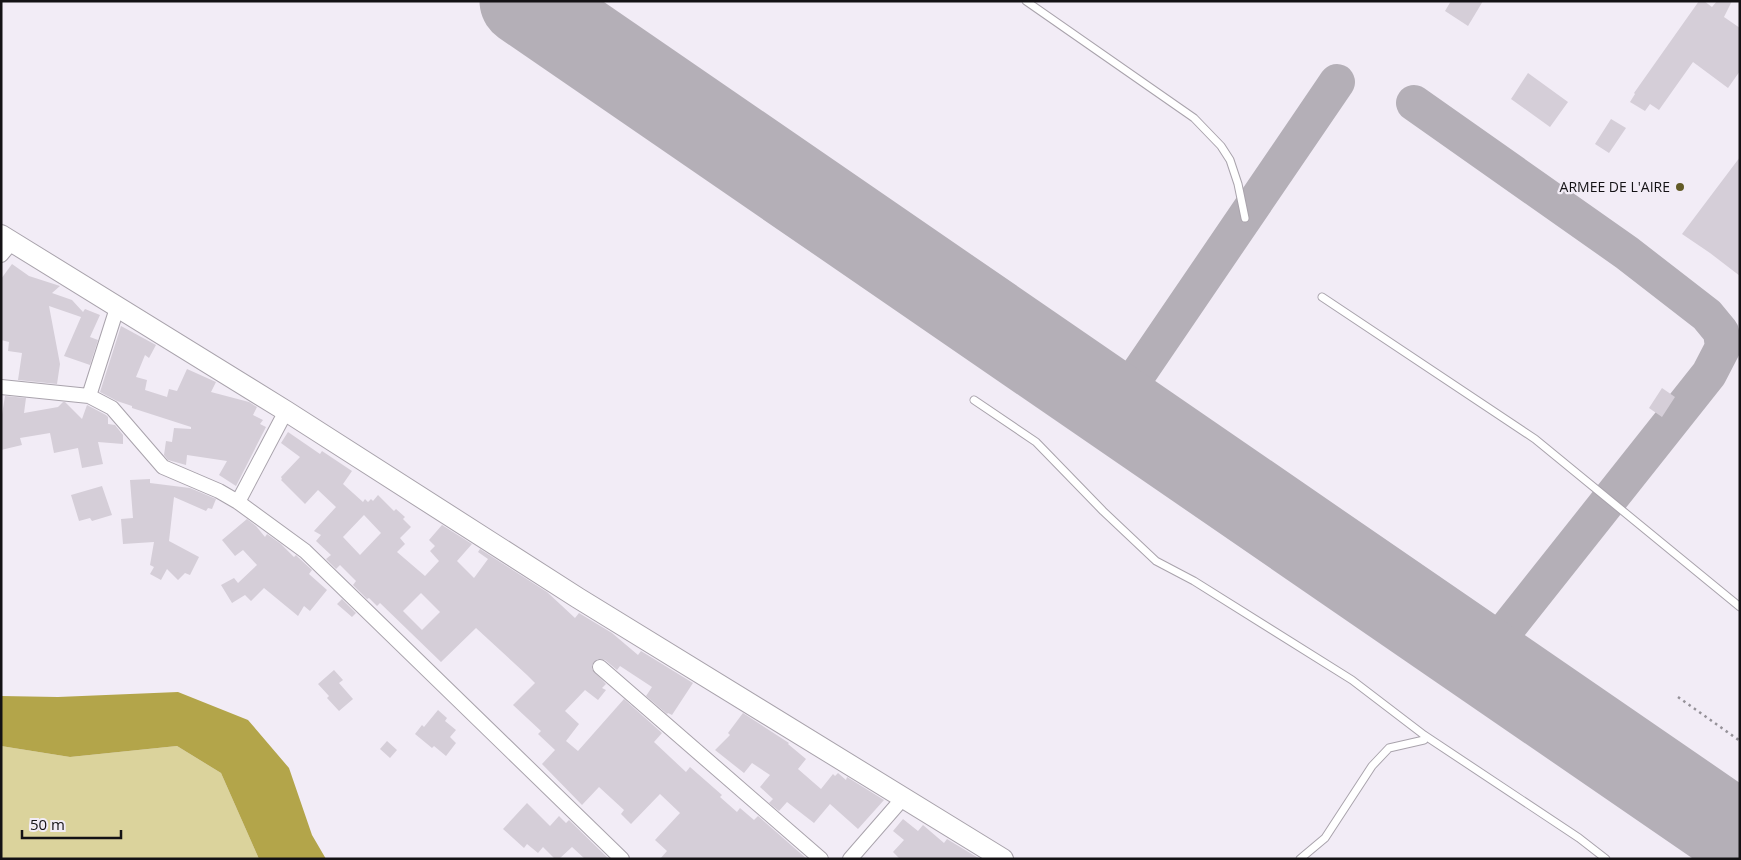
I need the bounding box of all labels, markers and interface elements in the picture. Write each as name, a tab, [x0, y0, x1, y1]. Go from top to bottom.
place label: ARMEE DE L'AIRE	[1560, 177, 1670, 196]
marker: ARMEE DE L'AIRE	[1674, 181, 1686, 193]
scale bar	[22, 808, 121, 840]
text: 50 m	[30, 814, 65, 834]

